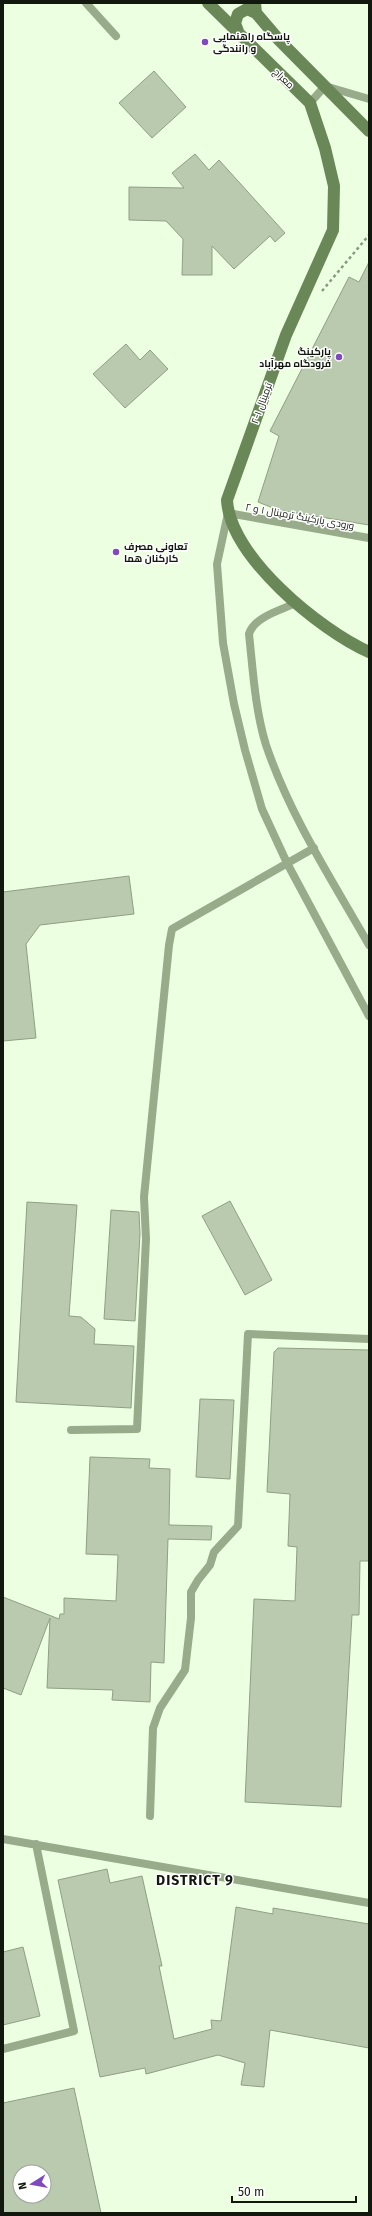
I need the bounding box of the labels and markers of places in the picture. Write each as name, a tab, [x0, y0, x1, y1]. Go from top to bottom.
place label: پاسگاه راهنمایی و رانندگی	[213, 31, 290, 55]
marker: پاسگاه راهنمایی و رانندگی	[200, 37, 210, 47]
place label: پارکینگ فرودگاه مهرآباد	[259, 346, 331, 370]
marker: پارکینگ فرودگاه مهرآباد	[334, 352, 344, 362]
place label: تعاونی مصرف کارکنان هما	[124, 541, 188, 565]
marker: تعاونی مصرف کارکنان هما	[111, 547, 121, 557]

